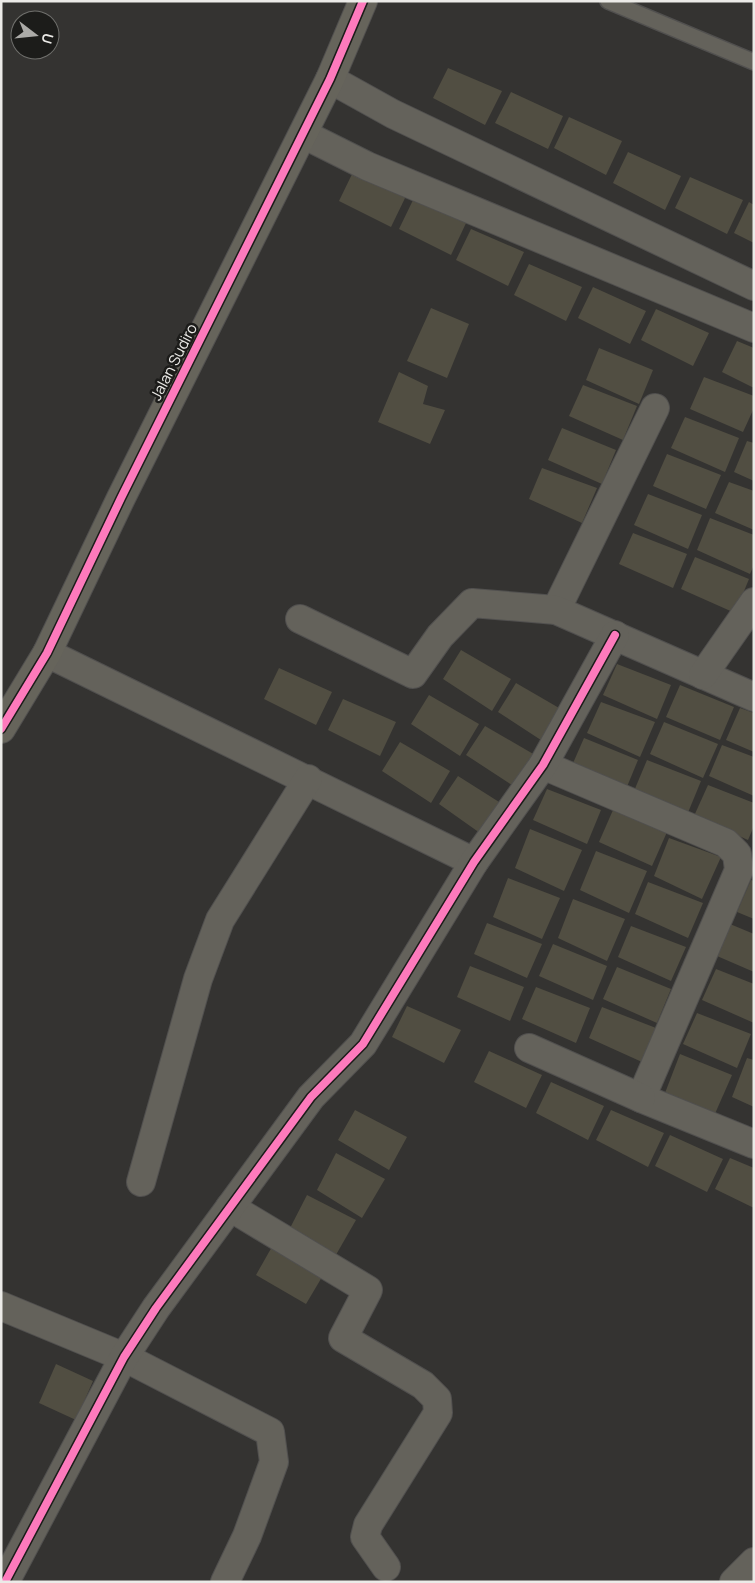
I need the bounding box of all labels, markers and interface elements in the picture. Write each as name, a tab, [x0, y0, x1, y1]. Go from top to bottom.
north arrow	[10, 10, 60, 60]
text: U	[37, 31, 59, 46]
street label: Jalan Sudiro	[145, 320, 202, 404]

